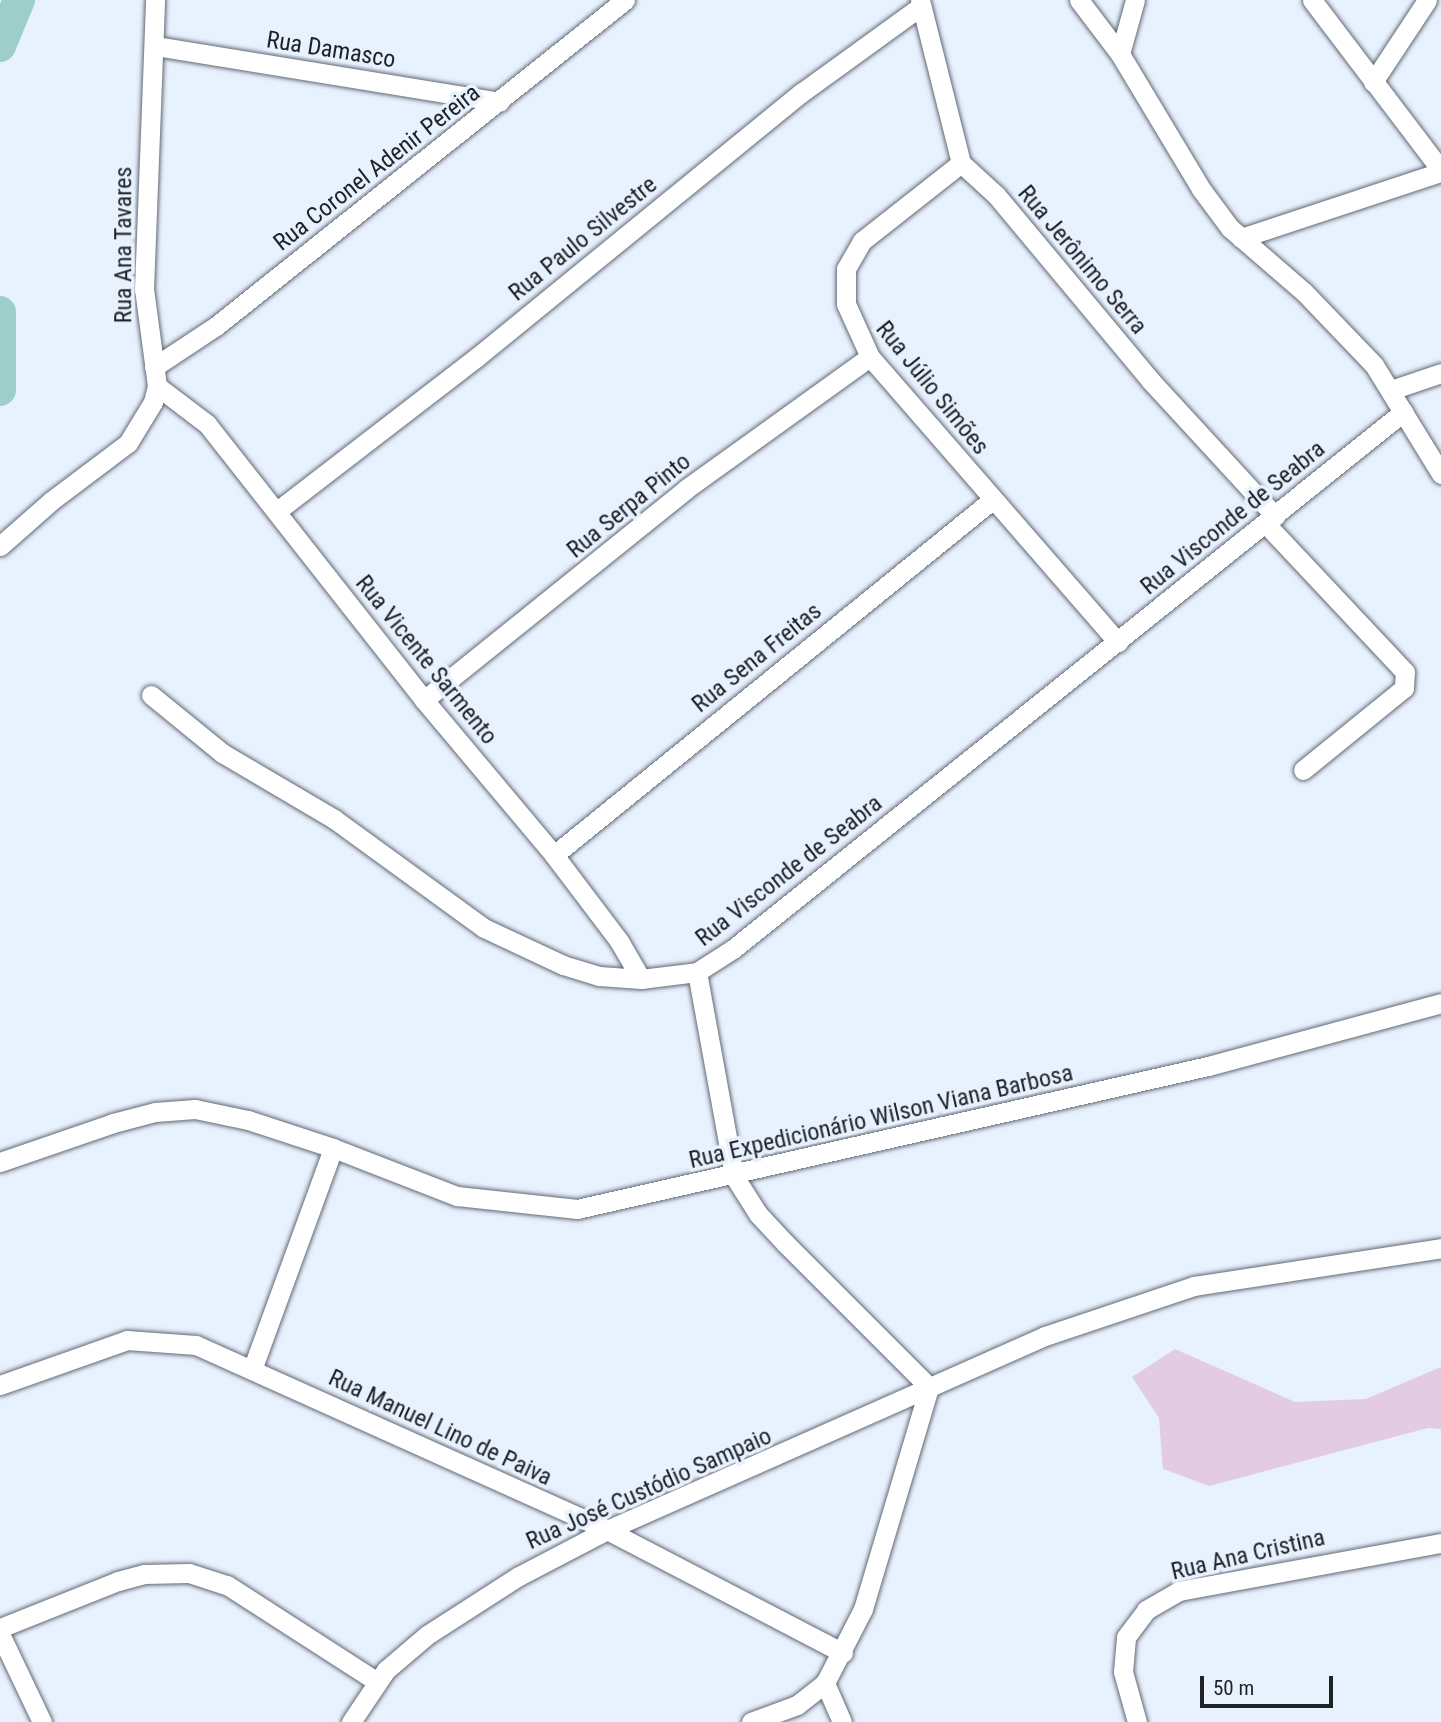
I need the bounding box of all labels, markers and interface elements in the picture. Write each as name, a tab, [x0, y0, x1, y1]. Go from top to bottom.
street label: Rua Damasco	[264, 26, 398, 74]
street label: Rua Coronel Adenir Pereira	[268, 79, 486, 257]
street label: Rua Ana Tavares	[110, 166, 138, 324]
street label: Rua Paulo Silvestre	[503, 171, 663, 307]
street label: Rua Jerônimo Serra	[1011, 180, 1153, 340]
street label: Rua Júlio Simões	[869, 315, 995, 461]
street label: Rua Visconde de Seabra	[1135, 435, 1331, 601]
street label: Rua Serpa Pinto	[561, 447, 697, 565]
street label: Rua Vicente Sarmento	[349, 570, 503, 750]
street label: Rua Sena Freitas	[686, 597, 828, 719]
street label: Rua Visconde de Seabra	[690, 789, 888, 953]
street label: Rua Expedicionário Wilson Viana Barbosa	[686, 1059, 1076, 1175]
street label: Rua Manuel Lino de Paiva	[324, 1364, 556, 1492]
street label: Rua José Custódio Sampaio	[522, 1422, 776, 1556]
street label: Rua Ana Cristina	[1168, 1523, 1328, 1587]
scale bar	[1203, 1662, 1336, 1706]
text: 50 m	[1213, 1676, 1254, 1700]

